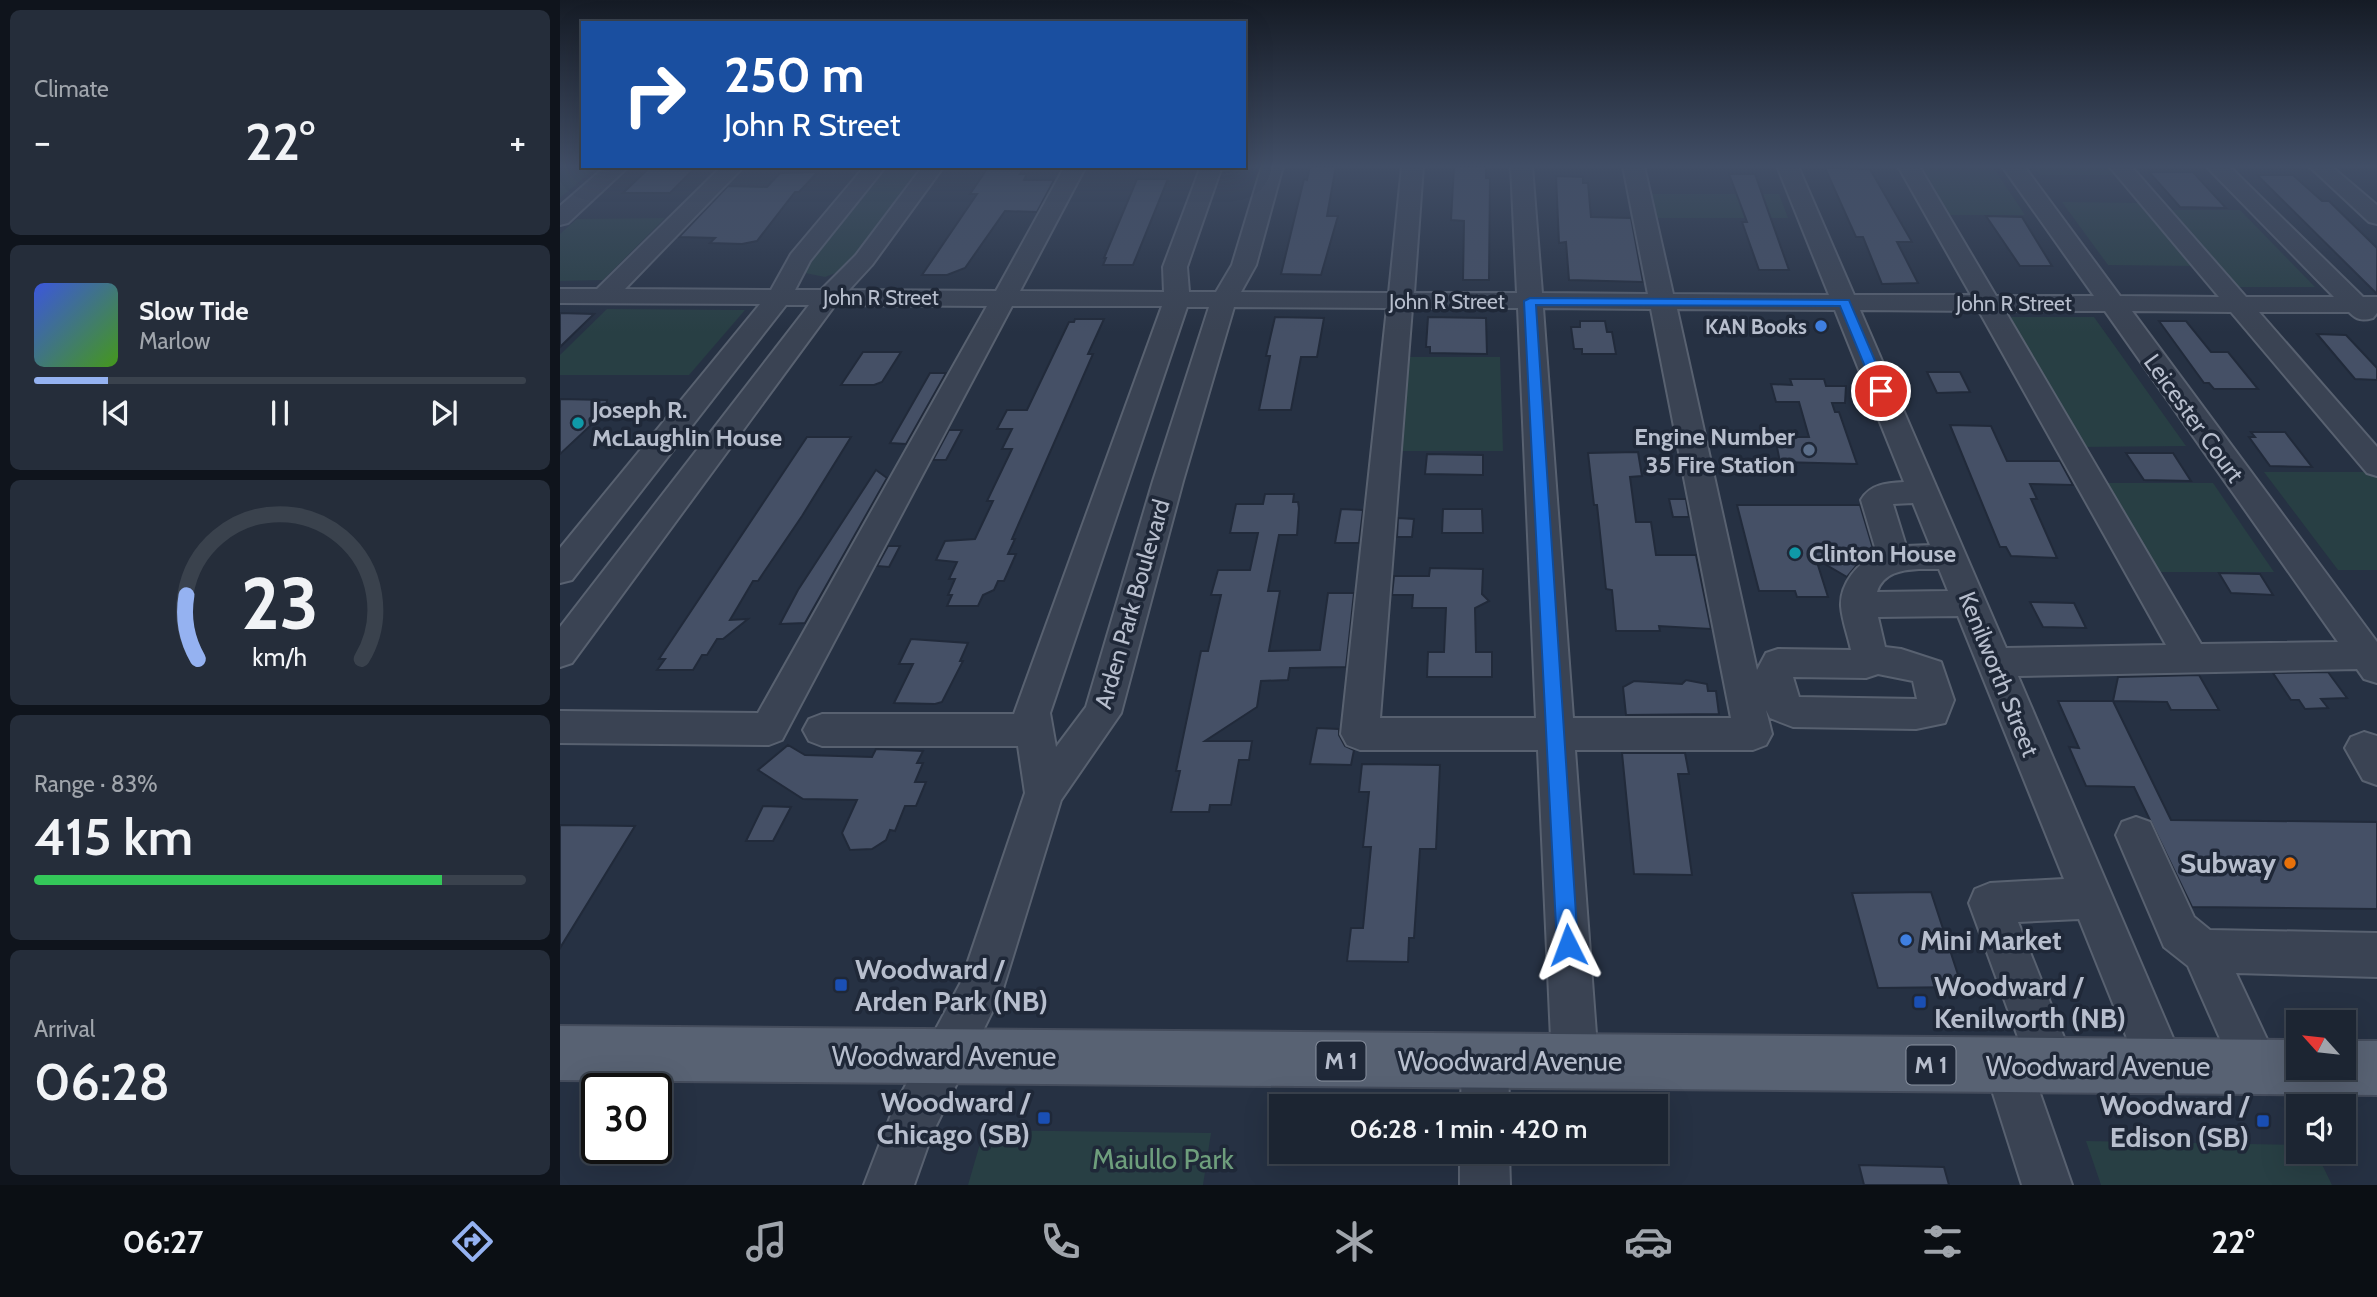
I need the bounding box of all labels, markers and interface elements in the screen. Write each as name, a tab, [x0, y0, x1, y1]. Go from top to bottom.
text: 250 m	[724, 45, 864, 104]
icon: right	[609, 49, 700, 140]
text: Climate	[34, 75, 109, 103]
text: John R Street	[724, 105, 900, 144]
text: 22°	[245, 110, 315, 173]
text: −	[34, 118, 51, 165]
text: +	[509, 118, 526, 165]
street label: John R Street	[822, 285, 939, 310]
street label: John R Street	[1388, 289, 1505, 314]
street label: John R Street	[1955, 291, 2072, 316]
text: Slow Tide	[139, 295, 249, 327]
place label: KAN Books	[1705, 314, 1807, 339]
marker: KAN Books	[1813, 318, 1829, 334]
text: Marlow	[139, 327, 210, 355]
street label: Leicester Court	[2138, 348, 2250, 488]
pin	[1851, 361, 1911, 421]
icon: arrive	[1862, 372, 1900, 410]
icon: previous	[97, 394, 135, 432]
icon: pause	[261, 394, 299, 432]
icon: next	[425, 394, 463, 432]
place label: Joseph R. McLaughlin House	[591, 395, 782, 452]
marker: Joseph R. McLaughlin House	[570, 415, 586, 431]
place label: Engine Number 35 Fire Station	[1634, 422, 1795, 479]
marker: Engine Number 35 Fire Station	[1801, 442, 1817, 458]
street label: Arden Park Boulevard	[1088, 496, 1176, 712]
place label: Clinton House	[1809, 539, 1956, 568]
marker: Clinton House	[1787, 545, 1803, 561]
text: 23	[241, 559, 319, 647]
street label: Kenilworth Street	[1953, 587, 2045, 761]
text: km/h	[253, 641, 307, 671]
text: Range · 83%	[34, 770, 158, 798]
text: 415 km	[34, 805, 193, 868]
place label: Subway	[2180, 846, 2276, 880]
marker: Subway	[2282, 855, 2298, 871]
position arrow	[1531, 908, 1605, 982]
place label: Mini Market	[1920, 923, 2062, 957]
marker: Mini Market	[1898, 932, 1914, 948]
place label: Woodward / Arden Park (NB)	[855, 952, 1048, 1018]
place label: Woodward / Kenilworth (NB)	[1934, 969, 2126, 1035]
marker: Woodward / Arden Park (NB)	[833, 977, 849, 993]
marker: Woodward / Kenilworth (NB)	[1912, 994, 1928, 1010]
north arrow	[2286, 1010, 2356, 1080]
map controls	[2286, 1010, 2356, 1164]
text: Arrival	[34, 1015, 95, 1043]
street label: Woodward Avenue	[832, 1039, 1056, 1073]
road number: M 1	[1316, 1042, 1366, 1080]
street label: Woodward Avenue	[1398, 1044, 1622, 1078]
road number: M 1	[1906, 1046, 1956, 1084]
street label: Woodward Avenue	[1986, 1049, 2210, 1083]
text: 06:28	[34, 1050, 170, 1113]
speed limit sign: 30	[581, 1073, 672, 1164]
place label: Woodward / Chicago (SB)	[877, 1085, 1031, 1151]
place label: Woodward / Edison (SB)	[2100, 1088, 2250, 1154]
button: sound	[2286, 1094, 2356, 1164]
marker: Woodward / Chicago (SB)	[1036, 1110, 1052, 1126]
text: 06:28 · 1 min · 420 m	[1350, 1113, 1587, 1145]
marker: Woodward / Edison (SB)	[2255, 1113, 2271, 1129]
park label: Maiullo Park	[1092, 1142, 1234, 1176]
icon: directions	[448, 1217, 497, 1266]
icon: music	[742, 1217, 791, 1266]
icon: phone	[1036, 1217, 1085, 1266]
icon: climate	[1330, 1217, 1379, 1266]
icon: car	[1624, 1217, 1673, 1266]
icon: filters	[1918, 1217, 1967, 1266]
text: 06:27	[122, 1222, 203, 1261]
text: 22°	[2211, 1222, 2254, 1261]

